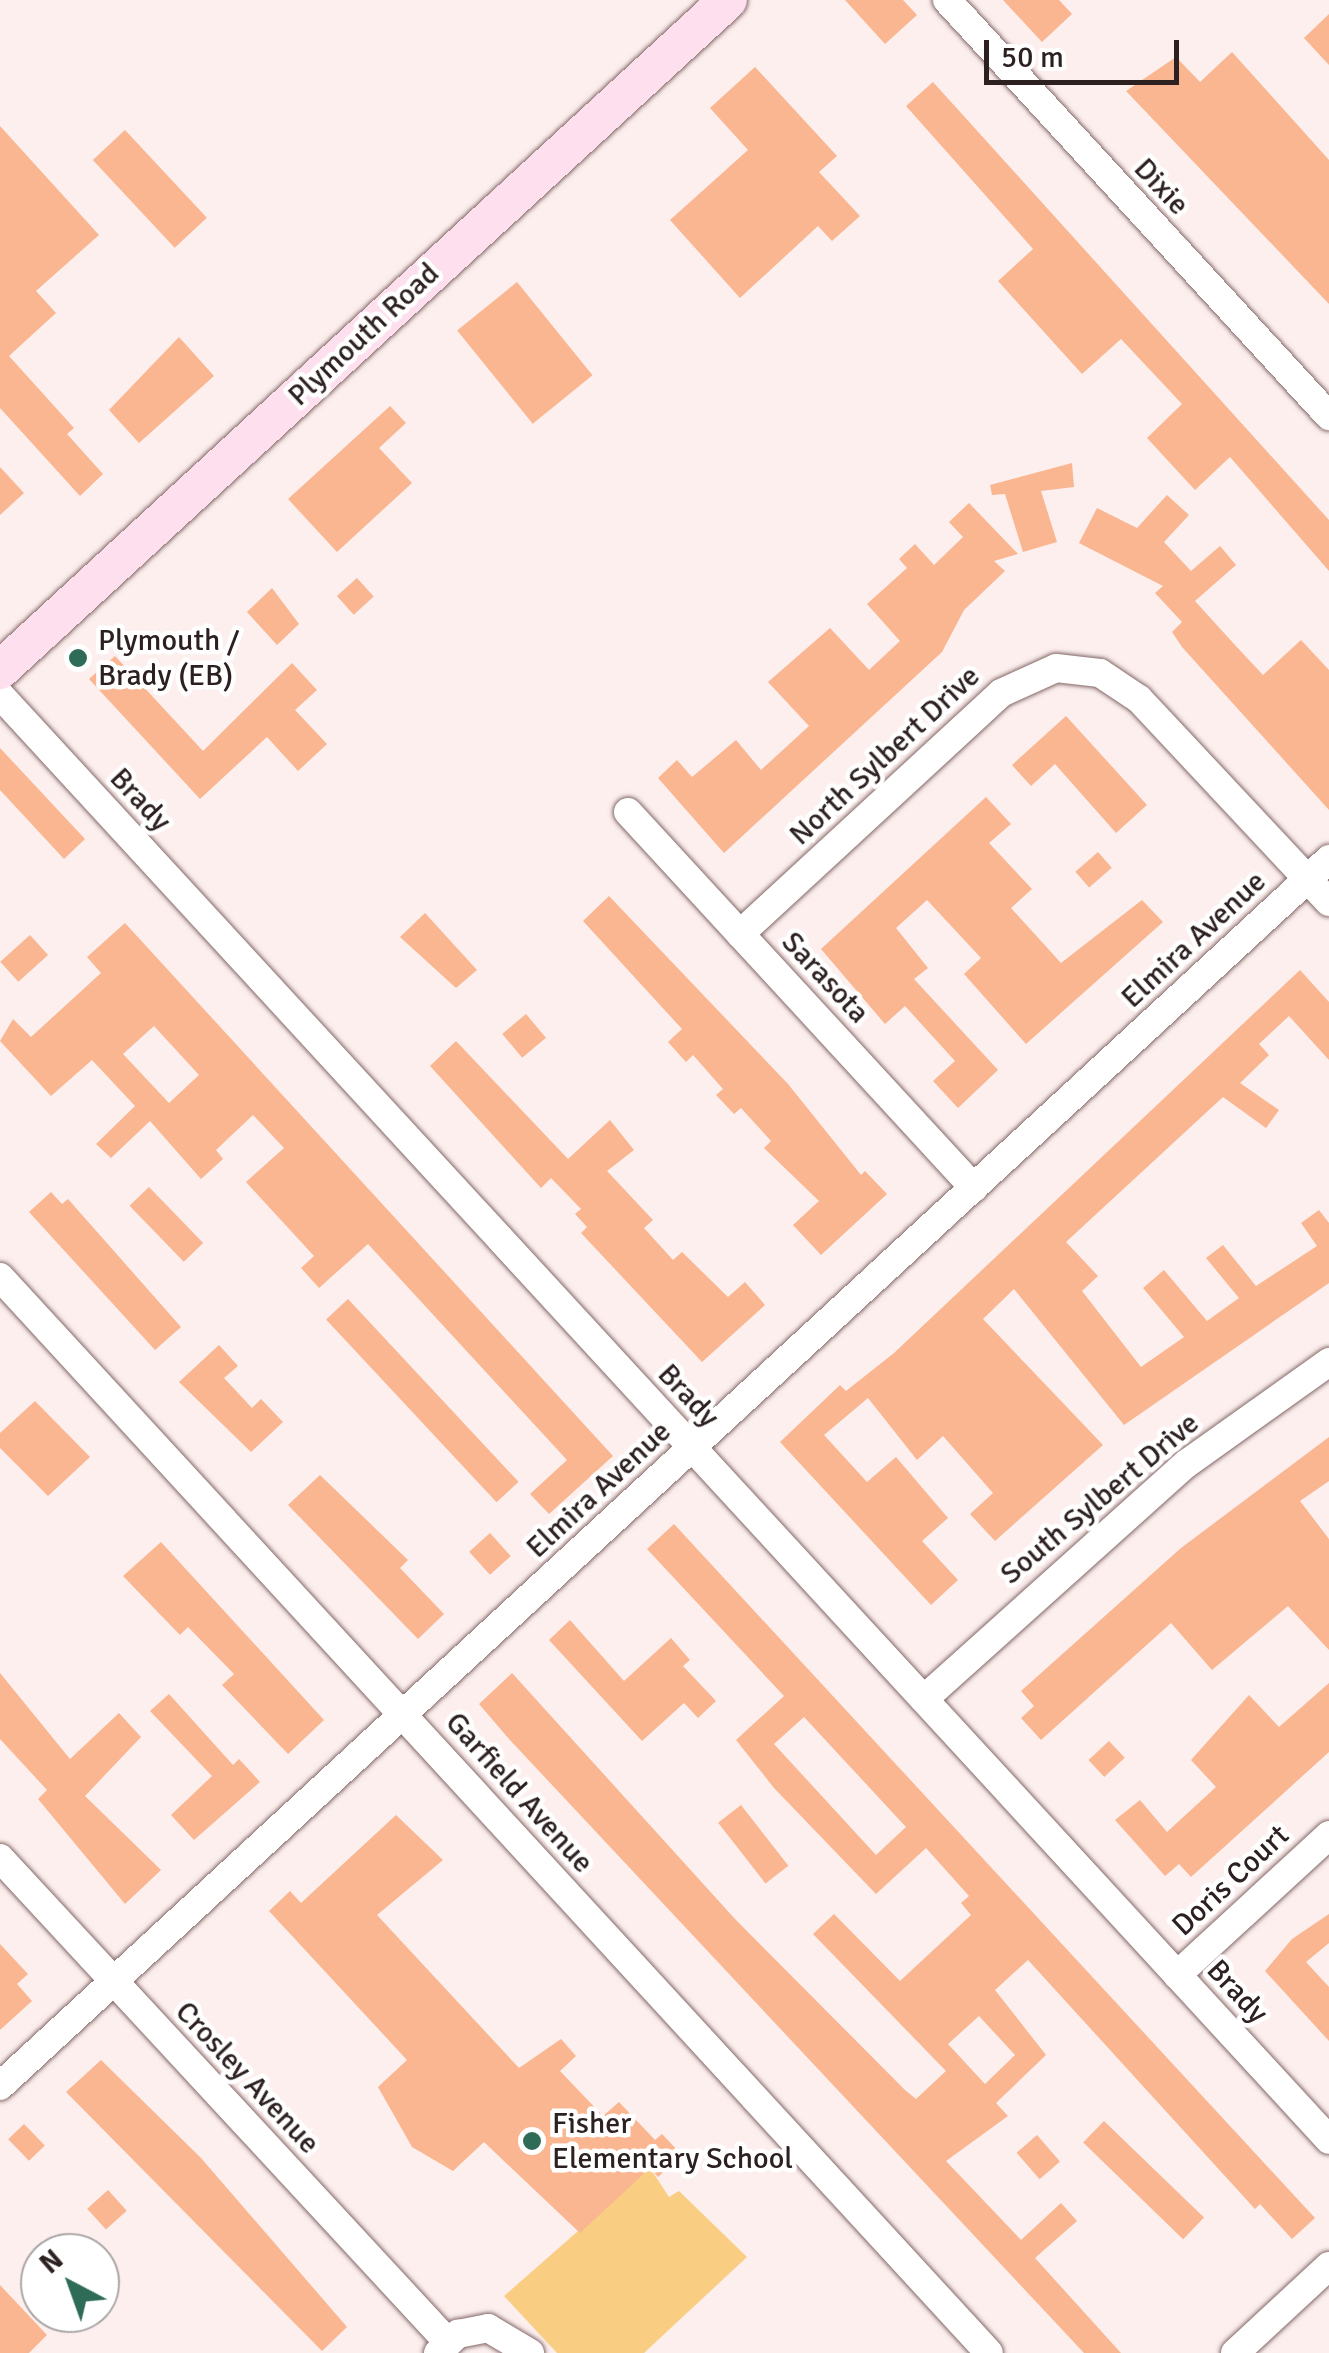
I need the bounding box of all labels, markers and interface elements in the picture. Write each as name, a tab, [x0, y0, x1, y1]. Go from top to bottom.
scale bar	[989, 20, 1184, 82]
text: 50 m	[1001, 39, 1064, 76]
street label: Dixie	[1126, 151, 1196, 223]
street label: Plymouth Road	[281, 256, 447, 414]
place label: Plymouth / Brady (EB)	[98, 623, 240, 694]
marker: Plymouth / Brady (EB)	[67, 647, 89, 669]
street label: North Sylbert Drive	[783, 659, 987, 853]
street label: Brady	[102, 761, 178, 839]
street label: Elmira Avenue	[1114, 864, 1274, 1016]
street label: Sarasota	[774, 925, 876, 1031]
street label: Brady	[650, 1357, 726, 1435]
street label: South Sylbert Drive	[994, 1406, 1206, 1592]
street label: Elmira Avenue	[519, 1414, 679, 1566]
street label: Garfield Avenue	[437, 1705, 601, 1881]
street label: Doris Court	[1165, 1818, 1297, 1944]
street label: Brady	[1199, 1953, 1275, 2031]
street label: Crosley Avenue	[167, 1994, 327, 2162]
place label: Fisher Elementary School	[552, 2106, 793, 2176]
marker: Fisher Elementary School	[521, 2130, 543, 2152]
north arrow	[20, 2233, 120, 2333]
text: N	[33, 2243, 70, 2281]

